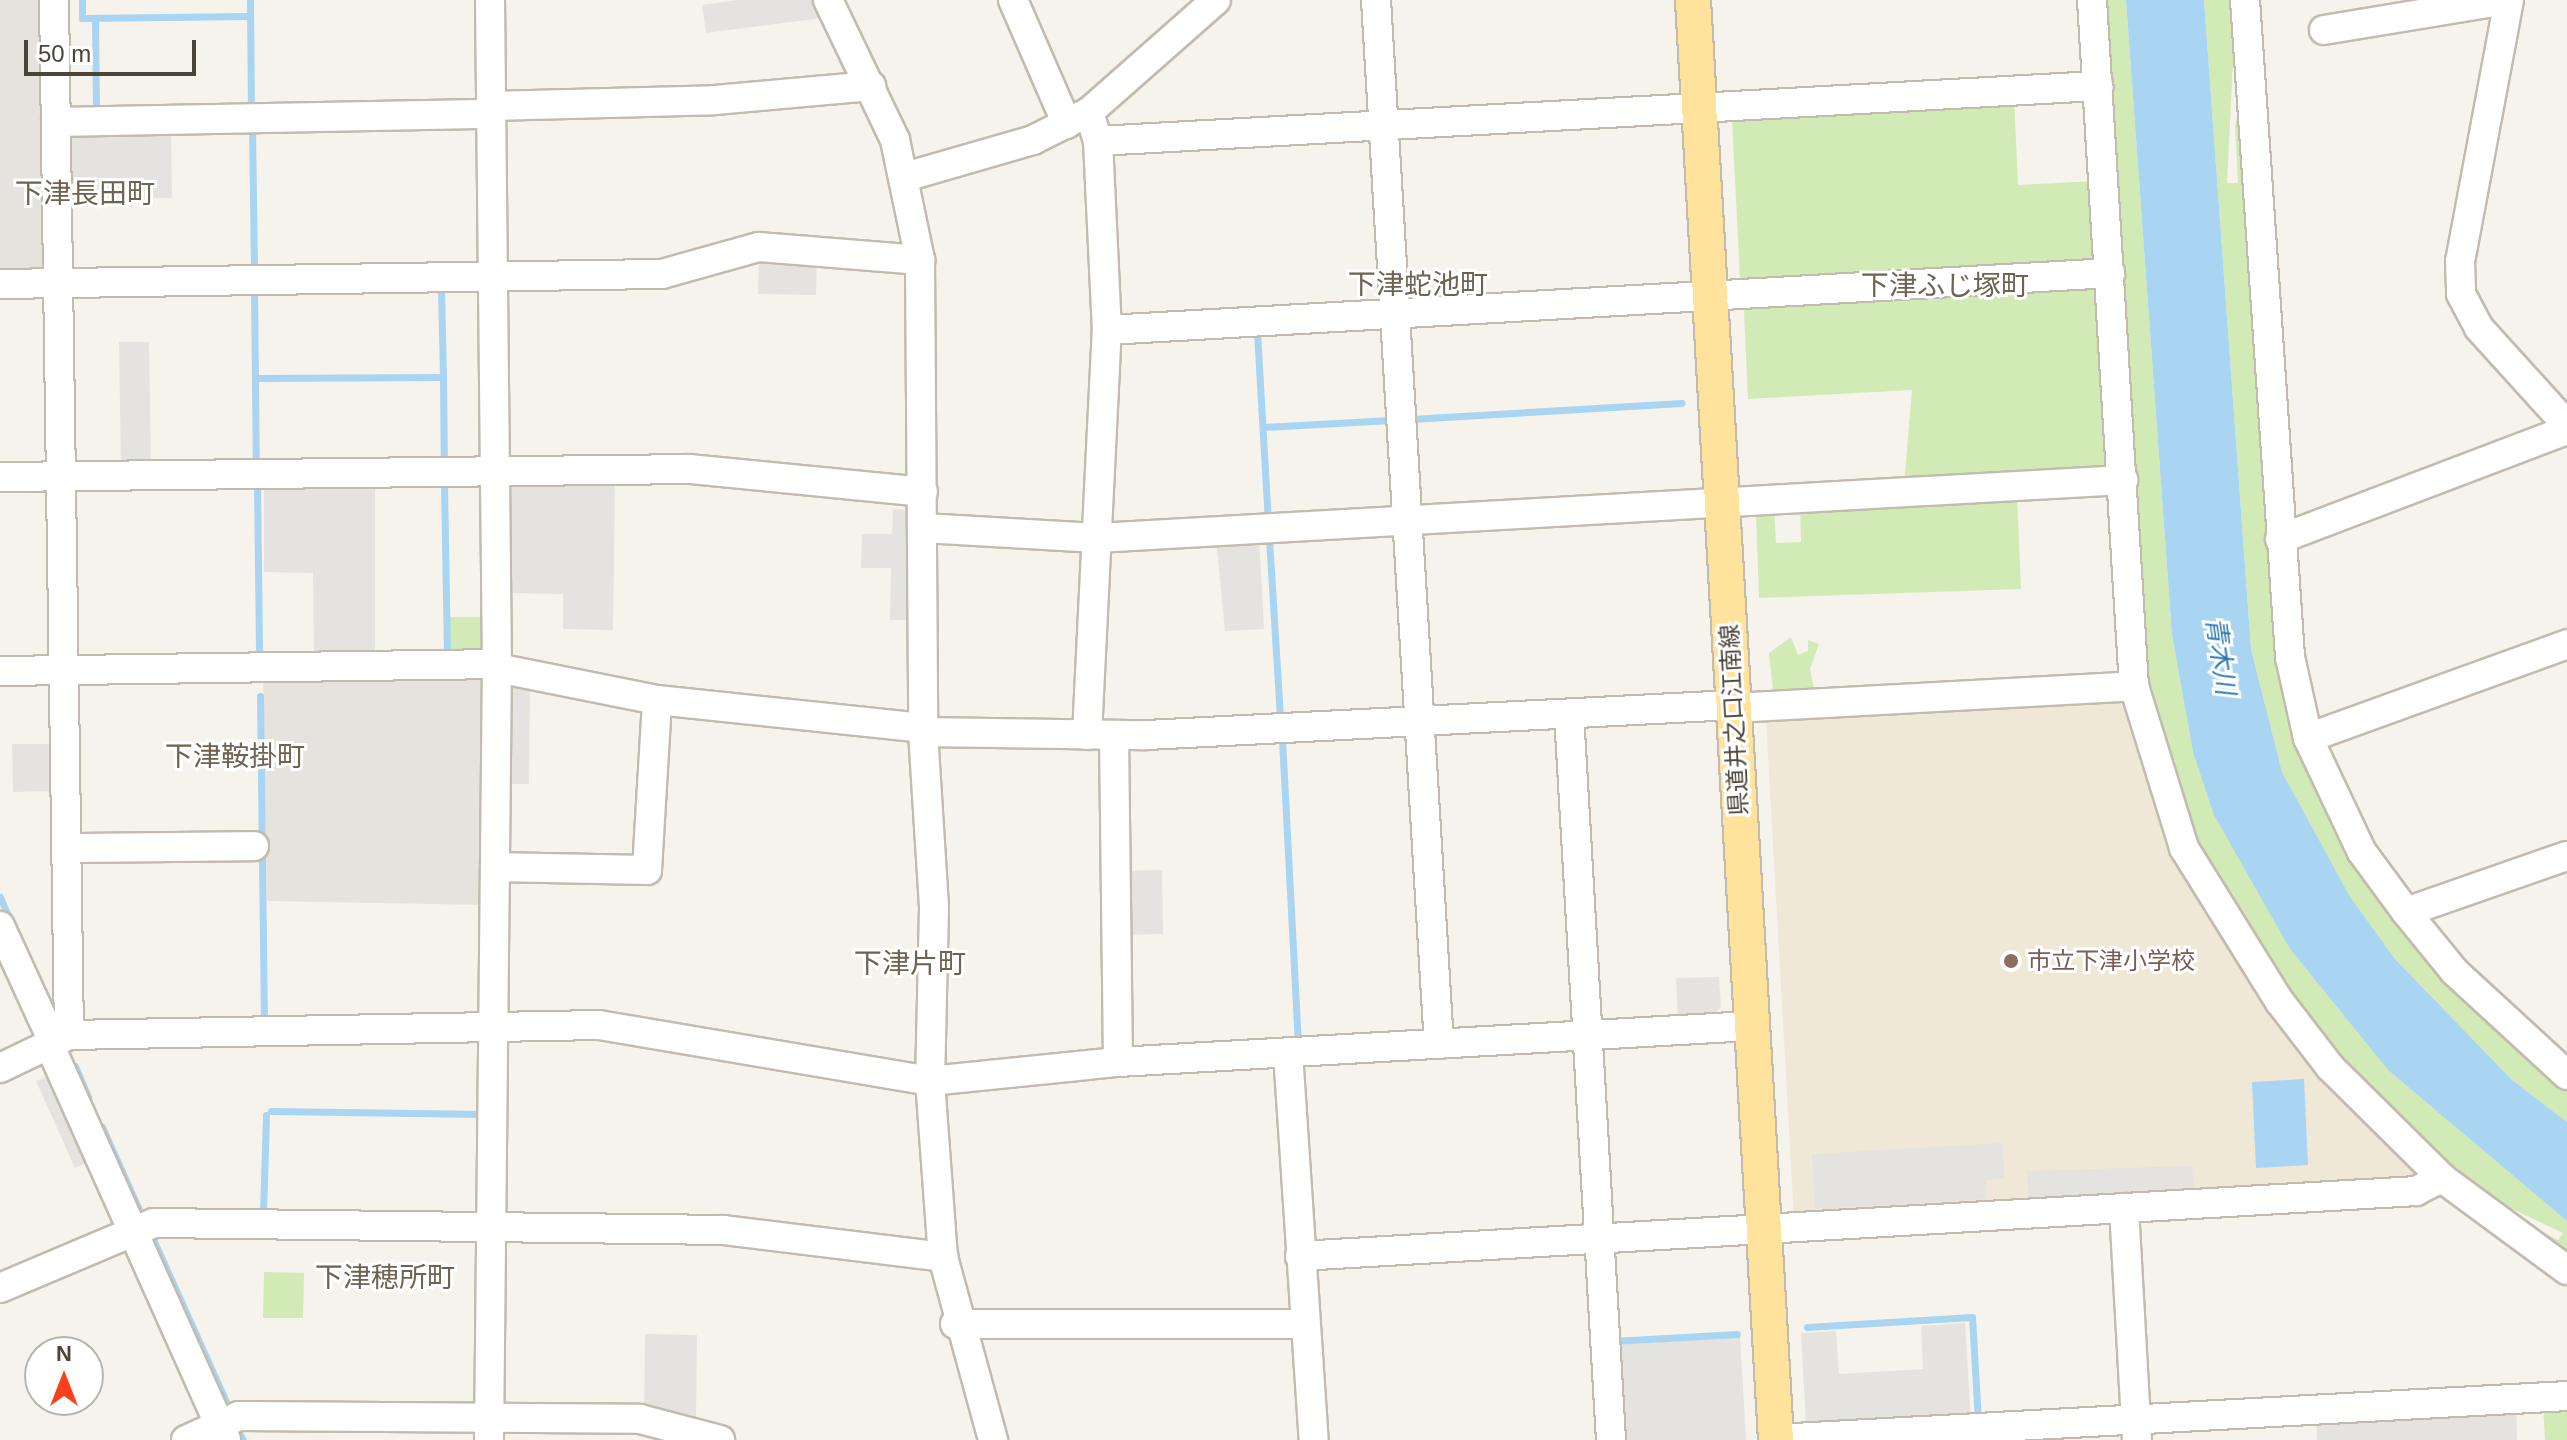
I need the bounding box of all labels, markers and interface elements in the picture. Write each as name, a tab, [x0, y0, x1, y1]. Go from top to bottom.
scale bar	[28, 24, 200, 74]
text: 50 m	[38, 40, 91, 67]
district label: 下津長田町	[15, 177, 155, 211]
district label: 下津蛇池町	[1348, 268, 1488, 302]
district label: 下津ふじ塚町	[1861, 269, 2029, 303]
water label: 青木川	[2199, 615, 2241, 697]
street label: 県道井之口江南線	[1715, 623, 1753, 817]
district label: 下津鞍掛町	[165, 740, 305, 774]
district label: 下津片町	[854, 947, 966, 981]
place label: 市立下津小学校	[2027, 947, 2195, 975]
marker: 市立下津小学校	[2002, 952, 2020, 970]
district label: 下津穂所町	[315, 1261, 455, 1295]
north arrow	[24, 1336, 104, 1416]
text: N	[56, 1341, 72, 1366]

